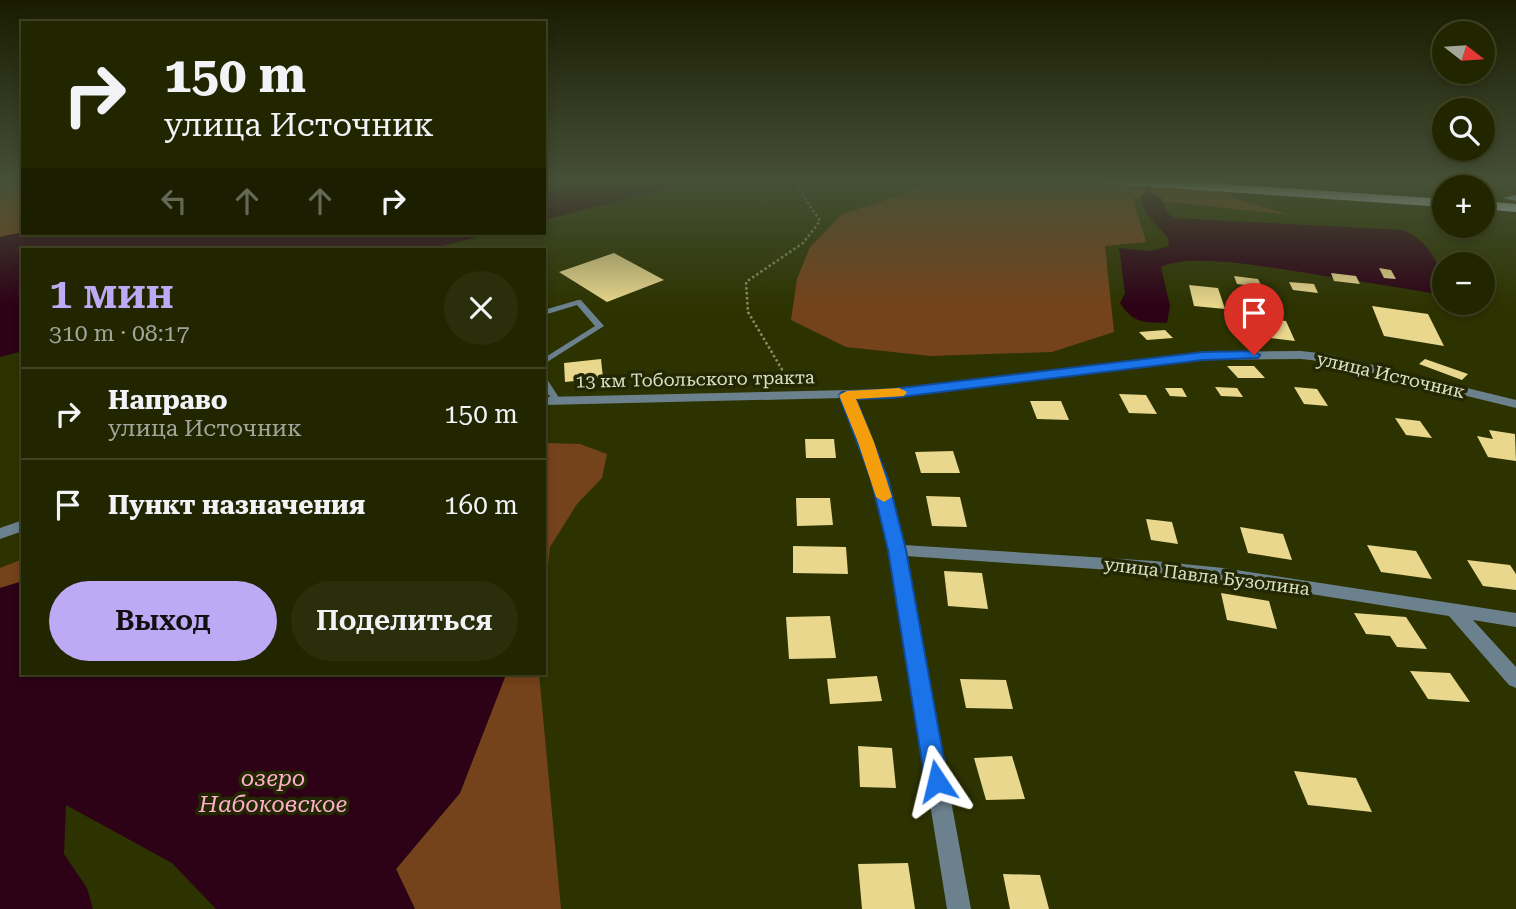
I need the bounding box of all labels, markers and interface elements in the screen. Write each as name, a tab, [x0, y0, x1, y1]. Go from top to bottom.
north arrow	[1432, 21, 1494, 84]
map controls	[1432, 21, 1495, 315]
text: 150 m	[164, 47, 306, 104]
icon: right	[49, 49, 140, 140]
button: search	[1432, 98, 1495, 161]
text: улица Источник	[164, 106, 434, 144]
button: +	[1432, 175, 1495, 238]
icon: left	[155, 182, 193, 220]
icon: ahead	[228, 182, 266, 220]
icon: ahead	[301, 182, 339, 220]
icon: right	[374, 182, 412, 220]
button: −	[1432, 252, 1495, 315]
text: 1 мин	[49, 269, 174, 318]
button: close	[444, 271, 518, 345]
pin	[1224, 283, 1284, 355]
icon: arrive	[1235, 294, 1273, 332]
text: 310 m · 08:17	[49, 320, 189, 347]
street label: улица Источник	[1315, 348, 1467, 402]
street label: 13 км Тобольского тракта	[575, 366, 815, 392]
text: Направо	[108, 385, 228, 415]
icon: right	[49, 395, 87, 433]
text: 150 m	[444, 399, 518, 429]
text: улица Источник	[108, 415, 302, 442]
icon: arrive	[49, 486, 87, 524]
text: Пункт назначения	[108, 490, 365, 520]
text: 160 m	[444, 490, 518, 520]
street label: улица Павла Бузолина	[1103, 553, 1311, 599]
button: Выход	[49, 581, 277, 661]
button: Поделиться	[291, 581, 518, 661]
position arrow	[900, 744, 974, 818]
water label: озеро Набоковское	[198, 765, 347, 818]

